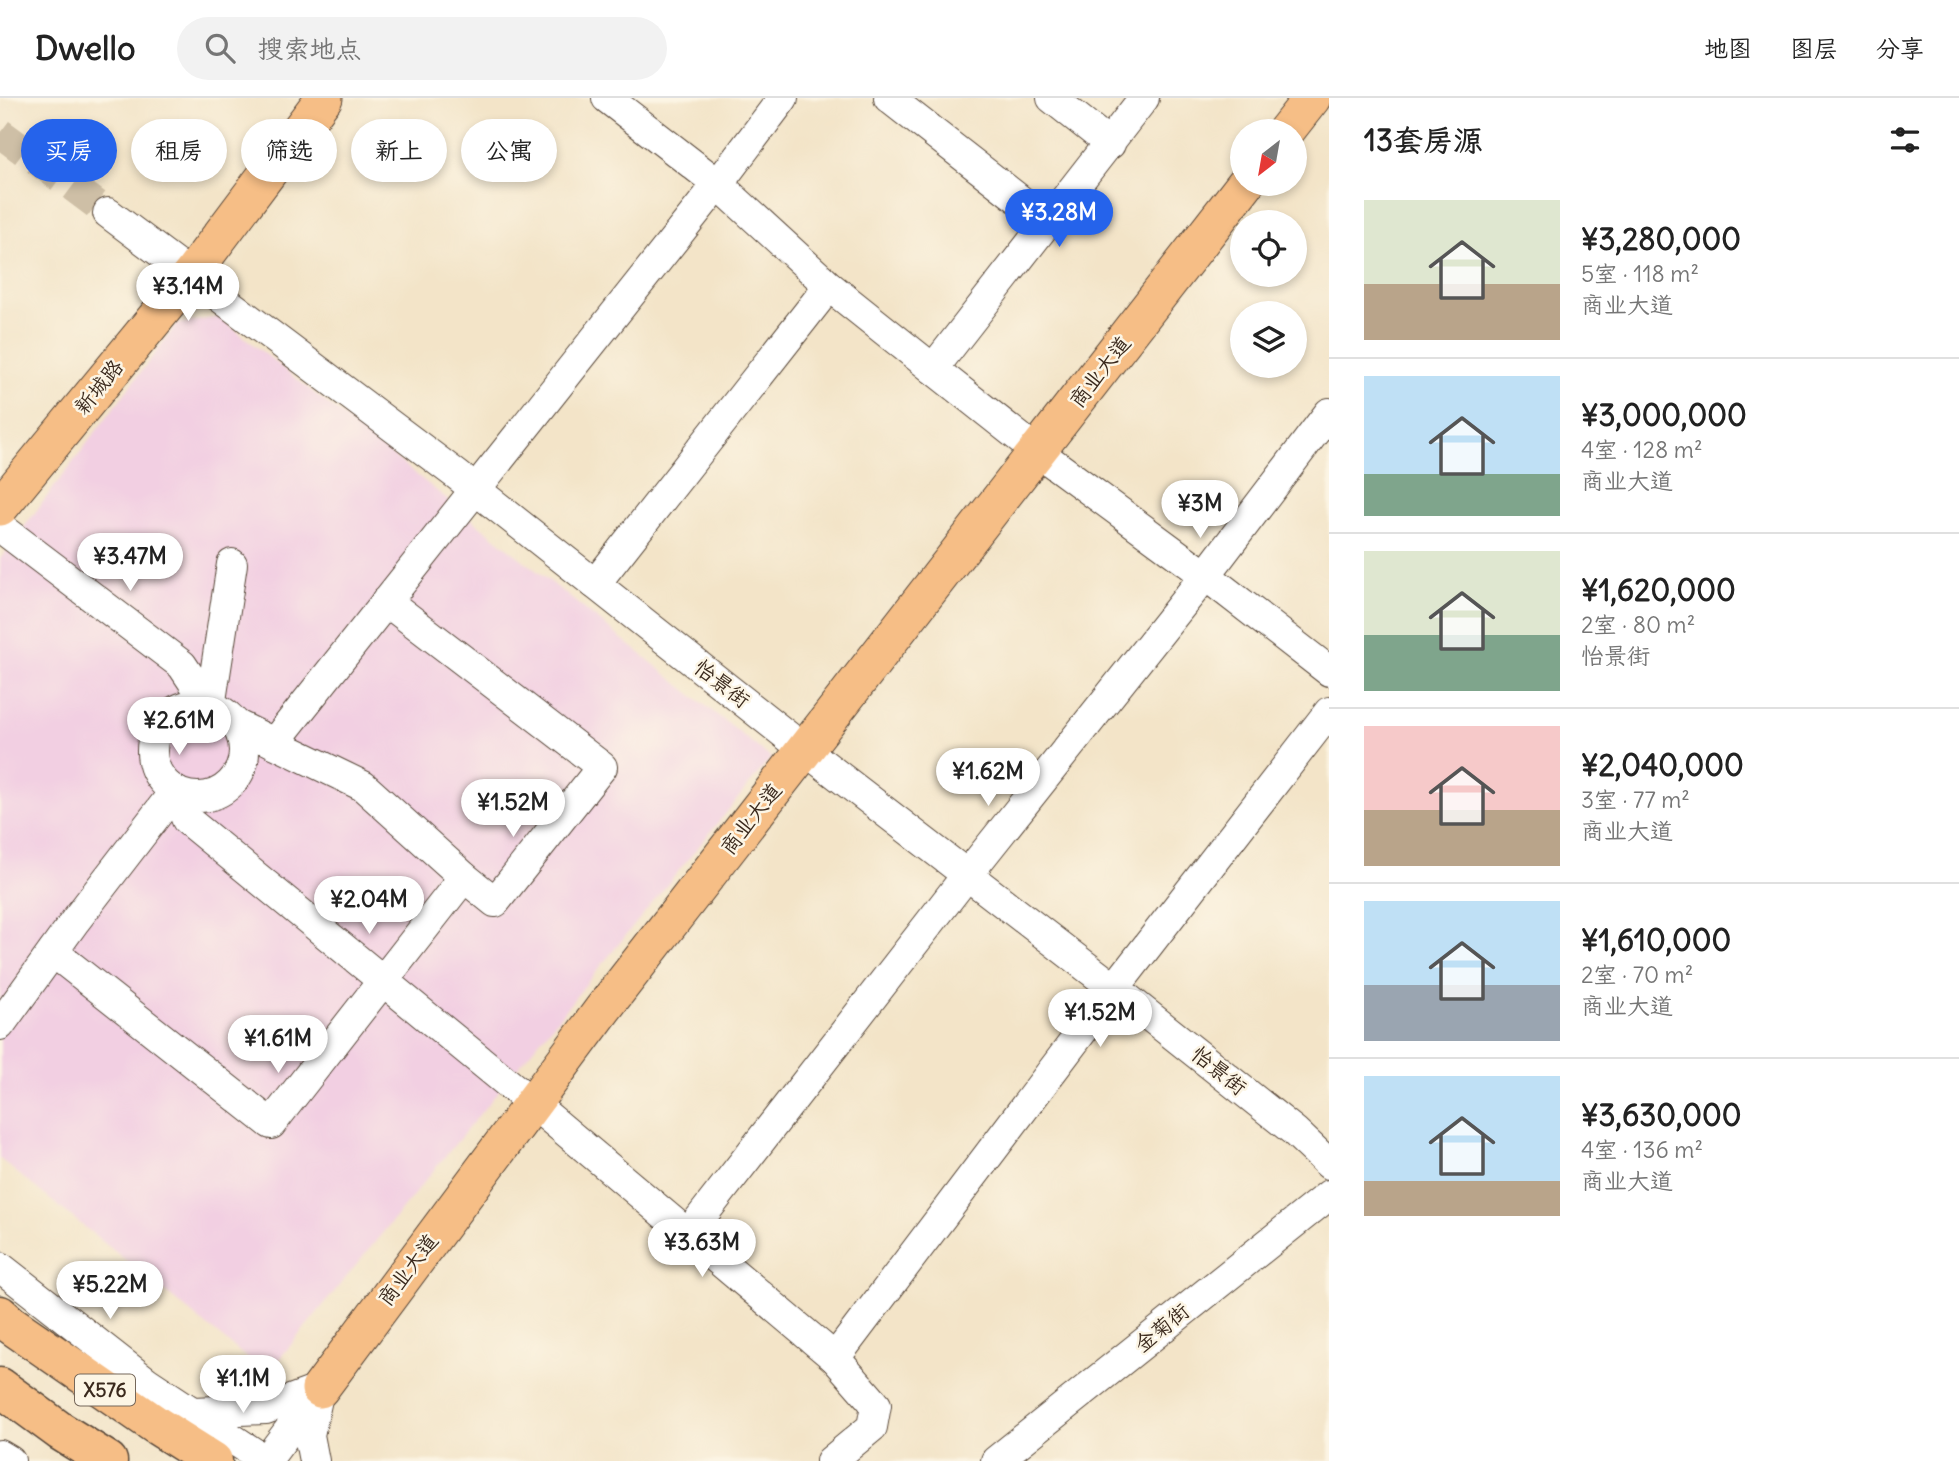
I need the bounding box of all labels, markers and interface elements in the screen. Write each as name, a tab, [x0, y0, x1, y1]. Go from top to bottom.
search box	[177, 17, 667, 80]
text: Dwello	[35, 27, 135, 69]
icon: search	[201, 29, 239, 67]
text: 搜索地点	[257, 32, 361, 65]
text: 地图	[1704, 33, 1752, 63]
text: 图层	[1790, 33, 1838, 63]
text: 分享	[1876, 33, 1924, 63]
chip: 买房	[21, 119, 117, 182]
chip: 租房	[131, 119, 227, 182]
chip: 筛选	[241, 119, 337, 182]
chip: 新上	[351, 119, 447, 182]
chip: 公寓	[461, 119, 557, 182]
north arrow	[1230, 119, 1307, 196]
map controls	[1230, 119, 1307, 378]
text: 13套房源	[1364, 121, 1483, 159]
icon: filters	[1886, 121, 1924, 159]
pin: ¥3.28M	[1002, 190, 1116, 249]
text: ¥3.28M	[1021, 197, 1097, 226]
button: locate	[1230, 210, 1307, 287]
text: ¥3,280,000	[1581, 220, 1741, 258]
icon: home	[1420, 228, 1504, 312]
text: 5室 · 118 m²	[1581, 259, 1699, 288]
pin: ¥3.14M	[131, 264, 245, 323]
text: ¥3.14M	[152, 271, 224, 300]
text: 商业大道	[1581, 290, 1673, 319]
button: layers	[1230, 301, 1307, 378]
street label: 商业大道	[1063, 330, 1136, 413]
street label: 新城路	[68, 354, 129, 420]
text: ¥3,000,000	[1581, 396, 1747, 434]
icon: home	[1420, 404, 1504, 488]
text: 4室 · 128 m²	[1581, 435, 1703, 464]
text: 商业大道	[1581, 466, 1673, 495]
pin: ¥3M	[1166, 480, 1234, 540]
text: ¥3M	[1177, 488, 1223, 517]
pin: ¥3.47M	[73, 533, 187, 593]
text: ¥3.47M	[93, 541, 167, 570]
text: ¥1,620,000	[1581, 571, 1736, 609]
icon: home	[1420, 579, 1504, 663]
text: 2室 · 80 m²	[1581, 610, 1695, 639]
text: 怡景街	[1581, 641, 1650, 670]
street label: 怡景街	[689, 654, 755, 714]
pin: ¥2.61M	[122, 698, 236, 757]
text: ¥2.61M	[143, 705, 215, 734]
text: ¥2,040,000	[1581, 746, 1744, 784]
pin: ¥1.62M	[931, 748, 1045, 808]
icon: home	[1420, 754, 1504, 838]
text: ¥1.62M	[952, 756, 1024, 785]
street label: 商业大道	[714, 777, 787, 860]
pin: ¥1.52M	[456, 780, 570, 839]
text: 3室 · 77 m²	[1581, 785, 1690, 814]
text: ¥1.52M	[477, 787, 549, 816]
text: 商业大道	[1581, 816, 1673, 845]
pin: ¥2.04M	[312, 876, 426, 936]
text: ¥2.04M	[330, 884, 408, 913]
text: ¥1,610,000	[1581, 921, 1731, 959]
icon: home	[1420, 929, 1504, 1013]
text: 2室 · 70 m²	[1581, 960, 1693, 989]
pin: ¥1.52M	[1043, 990, 1157, 1049]
text: 商业大道	[1581, 991, 1673, 1020]
text: ¥1.52M	[1064, 997, 1136, 1026]
pin: ¥1.61M	[221, 1016, 335, 1075]
text: ¥1.61M	[244, 1023, 312, 1052]
street label: 怡景街	[1186, 1040, 1252, 1101]
text: ¥3,630,000	[1581, 1096, 1742, 1134]
icon: home	[1420, 1104, 1504, 1188]
text: 4室 · 136 m²	[1581, 1135, 1703, 1164]
text: 商业大道	[1581, 1166, 1673, 1195]
pin: ¥3.63M	[645, 1220, 759, 1279]
text: ¥3.63M	[664, 1227, 740, 1256]
street label: 商业大道	[372, 1228, 444, 1311]
pin: ¥5.22M	[53, 1262, 167, 1321]
text: ¥5.22M	[72, 1269, 148, 1298]
street label: 金菊街	[1129, 1297, 1195, 1358]
pin: ¥1.1M	[194, 1356, 292, 1415]
text: ¥1.1M	[216, 1363, 270, 1392]
road number: X576	[75, 1374, 135, 1406]

